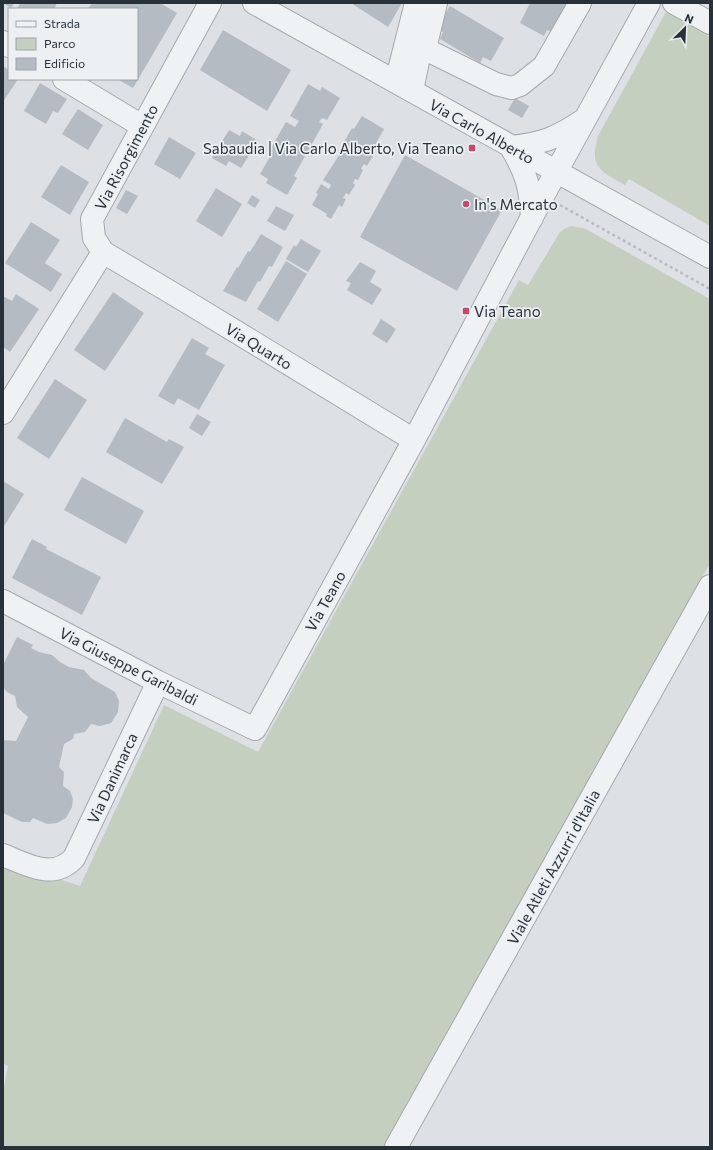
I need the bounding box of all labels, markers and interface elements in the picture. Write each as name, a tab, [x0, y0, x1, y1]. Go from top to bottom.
legend	[8, 8, 138, 80]
north arrow	[665, 8, 705, 48]
text: N	[683, 11, 696, 26]
text: Strada	[44, 16, 80, 30]
text: Parco	[44, 36, 76, 50]
text: Edificio	[44, 56, 85, 70]
street label: Via Carlo Alberto	[427, 95, 537, 167]
street label: Via Risorgimento	[91, 101, 161, 213]
place label: Sabaudia | Via Carlo Alberto, Via Teano	[203, 139, 464, 157]
marker: Sabaudia | Via Carlo Alberto, Via Teano	[467, 143, 477, 153]
place label: In's Mercato	[474, 195, 558, 213]
marker: In's Mercato	[461, 199, 471, 209]
place label: Via Teano	[474, 302, 541, 320]
marker: Via Teano	[461, 306, 471, 316]
street label: Via Quarto	[223, 319, 296, 373]
street label: Via Teano	[301, 567, 349, 635]
street label: Via Giuseppe Garibaldi	[57, 623, 201, 709]
street label: Via Danimarca	[83, 730, 141, 826]
street label: Viale Atleti Azzurri d'Italia	[503, 786, 603, 948]

